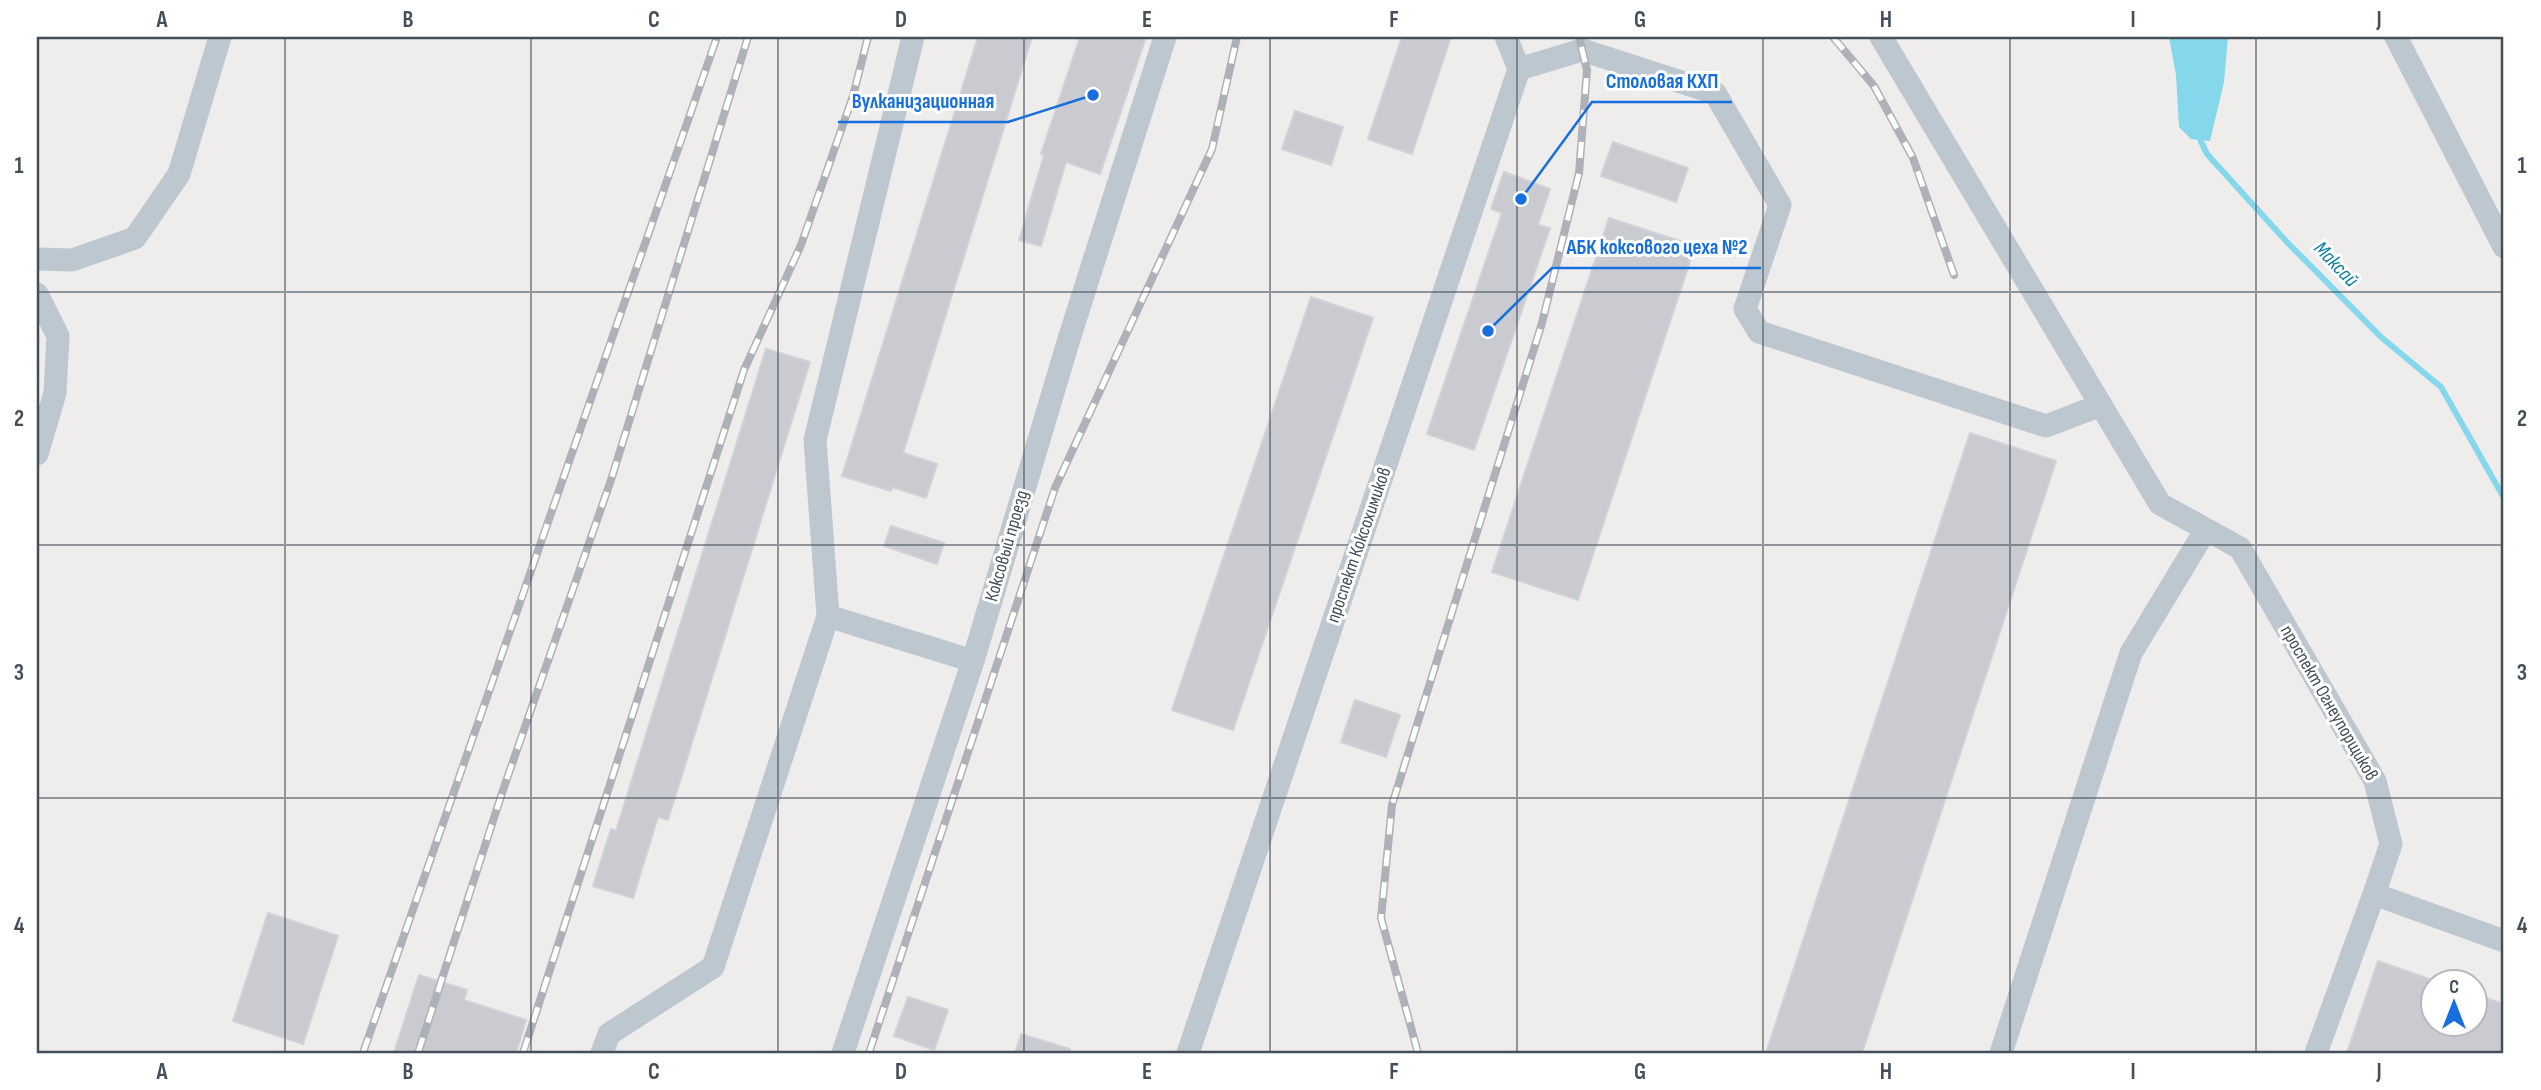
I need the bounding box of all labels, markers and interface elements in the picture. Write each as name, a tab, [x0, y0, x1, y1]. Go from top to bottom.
text: A	[156, 6, 169, 34]
text: B	[403, 6, 414, 34]
text: C	[648, 6, 660, 34]
text: D	[895, 6, 907, 34]
text: E	[1142, 6, 1152, 34]
text: F	[1389, 6, 1399, 34]
text: G	[1634, 6, 1646, 34]
text: H	[1880, 6, 1892, 34]
text: I	[2130, 6, 2136, 34]
text: J	[2375, 6, 2382, 34]
callout: Столовая КХП	[1592, 60, 1732, 102]
text: Столовая КХП	[1606, 69, 1718, 94]
callout: Вулканизационная	[838, 80, 1008, 122]
text: Вулканизационная	[852, 89, 994, 114]
text: 1	[14, 152, 24, 180]
text: 1	[2517, 152, 2527, 180]
callout: АБК коксового цеха №2	[1552, 226, 1761, 268]
text: АБК коксового цеха №2	[1565, 235, 1748, 260]
water label: Максай	[2308, 236, 2364, 292]
text: 2	[14, 405, 24, 433]
text: 2	[2517, 405, 2527, 433]
street label: проспект Коксохимиков	[1322, 464, 1396, 626]
street label: Коксовый проезд	[980, 488, 1034, 604]
street label: проспект Огнеупорщиков	[2275, 621, 2383, 785]
text: 3	[14, 659, 24, 687]
text: 3	[2517, 659, 2527, 687]
text: 4	[14, 912, 25, 940]
text: 4	[2517, 912, 2528, 940]
north arrow	[2418, 968, 2488, 1038]
text: С	[2449, 976, 2459, 999]
text: A	[156, 1058, 169, 1086]
text: B	[403, 1058, 414, 1086]
text: C	[648, 1058, 660, 1086]
text: D	[895, 1058, 907, 1086]
text: E	[1142, 1058, 1152, 1086]
text: F	[1389, 1058, 1399, 1086]
text: G	[1634, 1058, 1646, 1086]
text: H	[1880, 1058, 1892, 1086]
text: I	[2130, 1058, 2136, 1086]
text: J	[2375, 1058, 2382, 1086]

